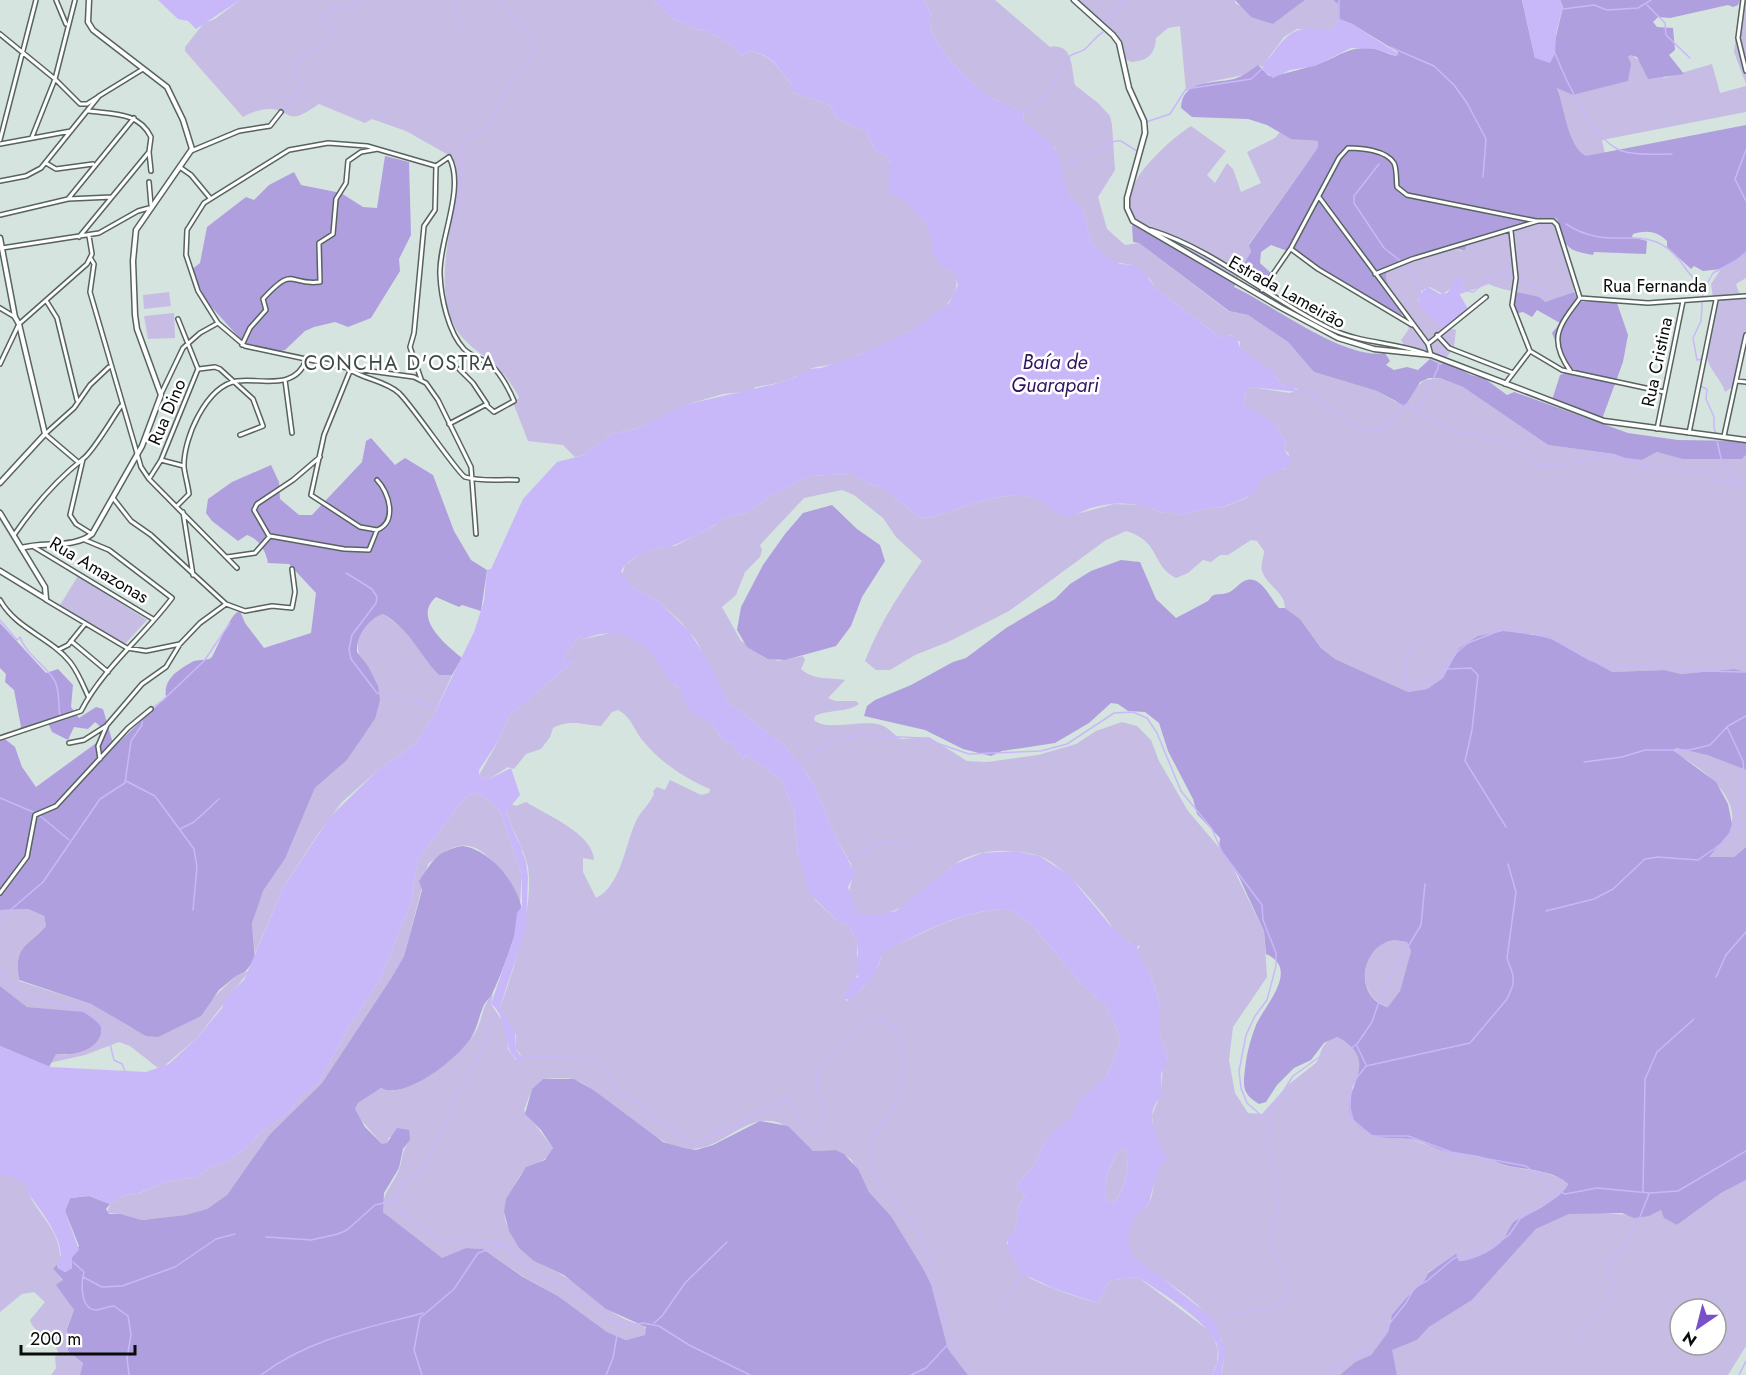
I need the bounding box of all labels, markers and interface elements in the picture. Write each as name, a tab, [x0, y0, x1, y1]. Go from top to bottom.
street label: Estrada Lameirão	[1224, 249, 1350, 335]
street label: Rua Fernanda	[1603, 273, 1707, 299]
street label: Rua Cristina	[1635, 315, 1679, 409]
water label: Baía de Guarapari	[1011, 348, 1100, 400]
district label: CONCHA D'OSTRA	[304, 349, 496, 378]
street label: Rua Dino	[141, 375, 193, 449]
street label: Rua Amazonas	[45, 530, 153, 610]
north arrow	[1668, 1297, 1728, 1357]
scale bar	[21, 1318, 135, 1356]
text: 200 m	[30, 1326, 81, 1352]
text: N	[1678, 1326, 1701, 1352]

